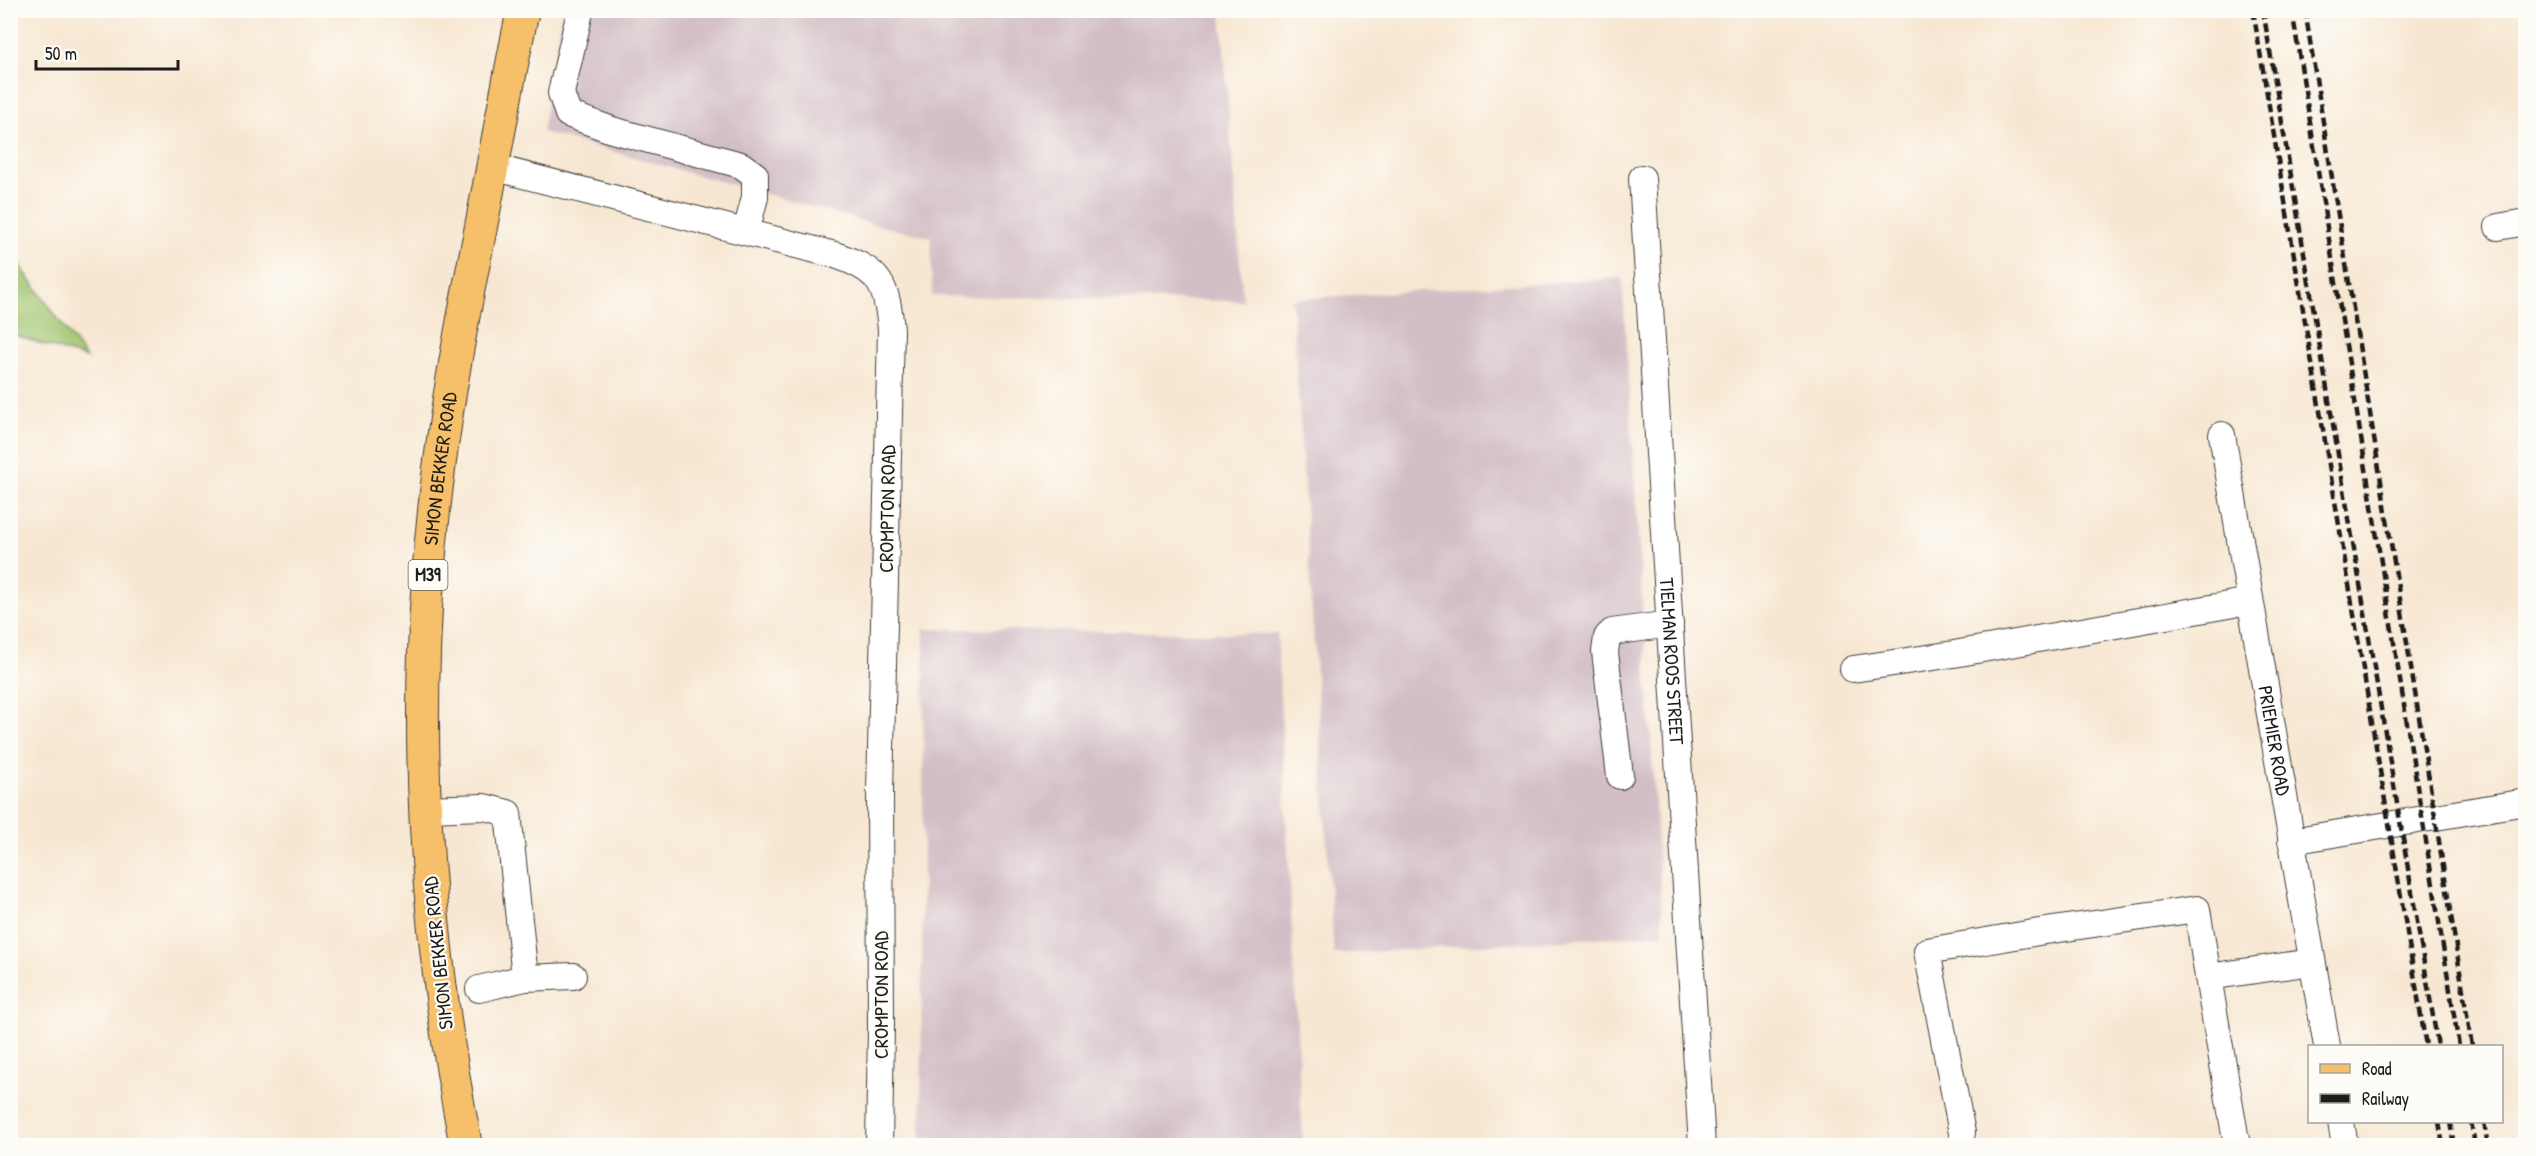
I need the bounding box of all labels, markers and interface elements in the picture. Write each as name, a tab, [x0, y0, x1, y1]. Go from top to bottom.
scale bar	[36, 33, 178, 71]
text: 50 m	[45, 41, 77, 66]
street label: SIMON BEKKER ROAD	[417, 390, 463, 546]
street label: CROMPTON ROAD	[872, 444, 901, 573]
road number: M39	[408, 560, 448, 590]
street label: TIELMAN ROOS STREET	[1654, 577, 1691, 746]
street label: PRIEMIER ROAD	[2252, 683, 2298, 798]
street label: SIMON BEKKER ROAD	[416, 875, 459, 1031]
street label: CROMPTON ROAD	[867, 931, 894, 1059]
legend	[2308, 1045, 2503, 1123]
text: Road	[2362, 1056, 2392, 1081]
text: Railway	[2362, 1086, 2409, 1111]

